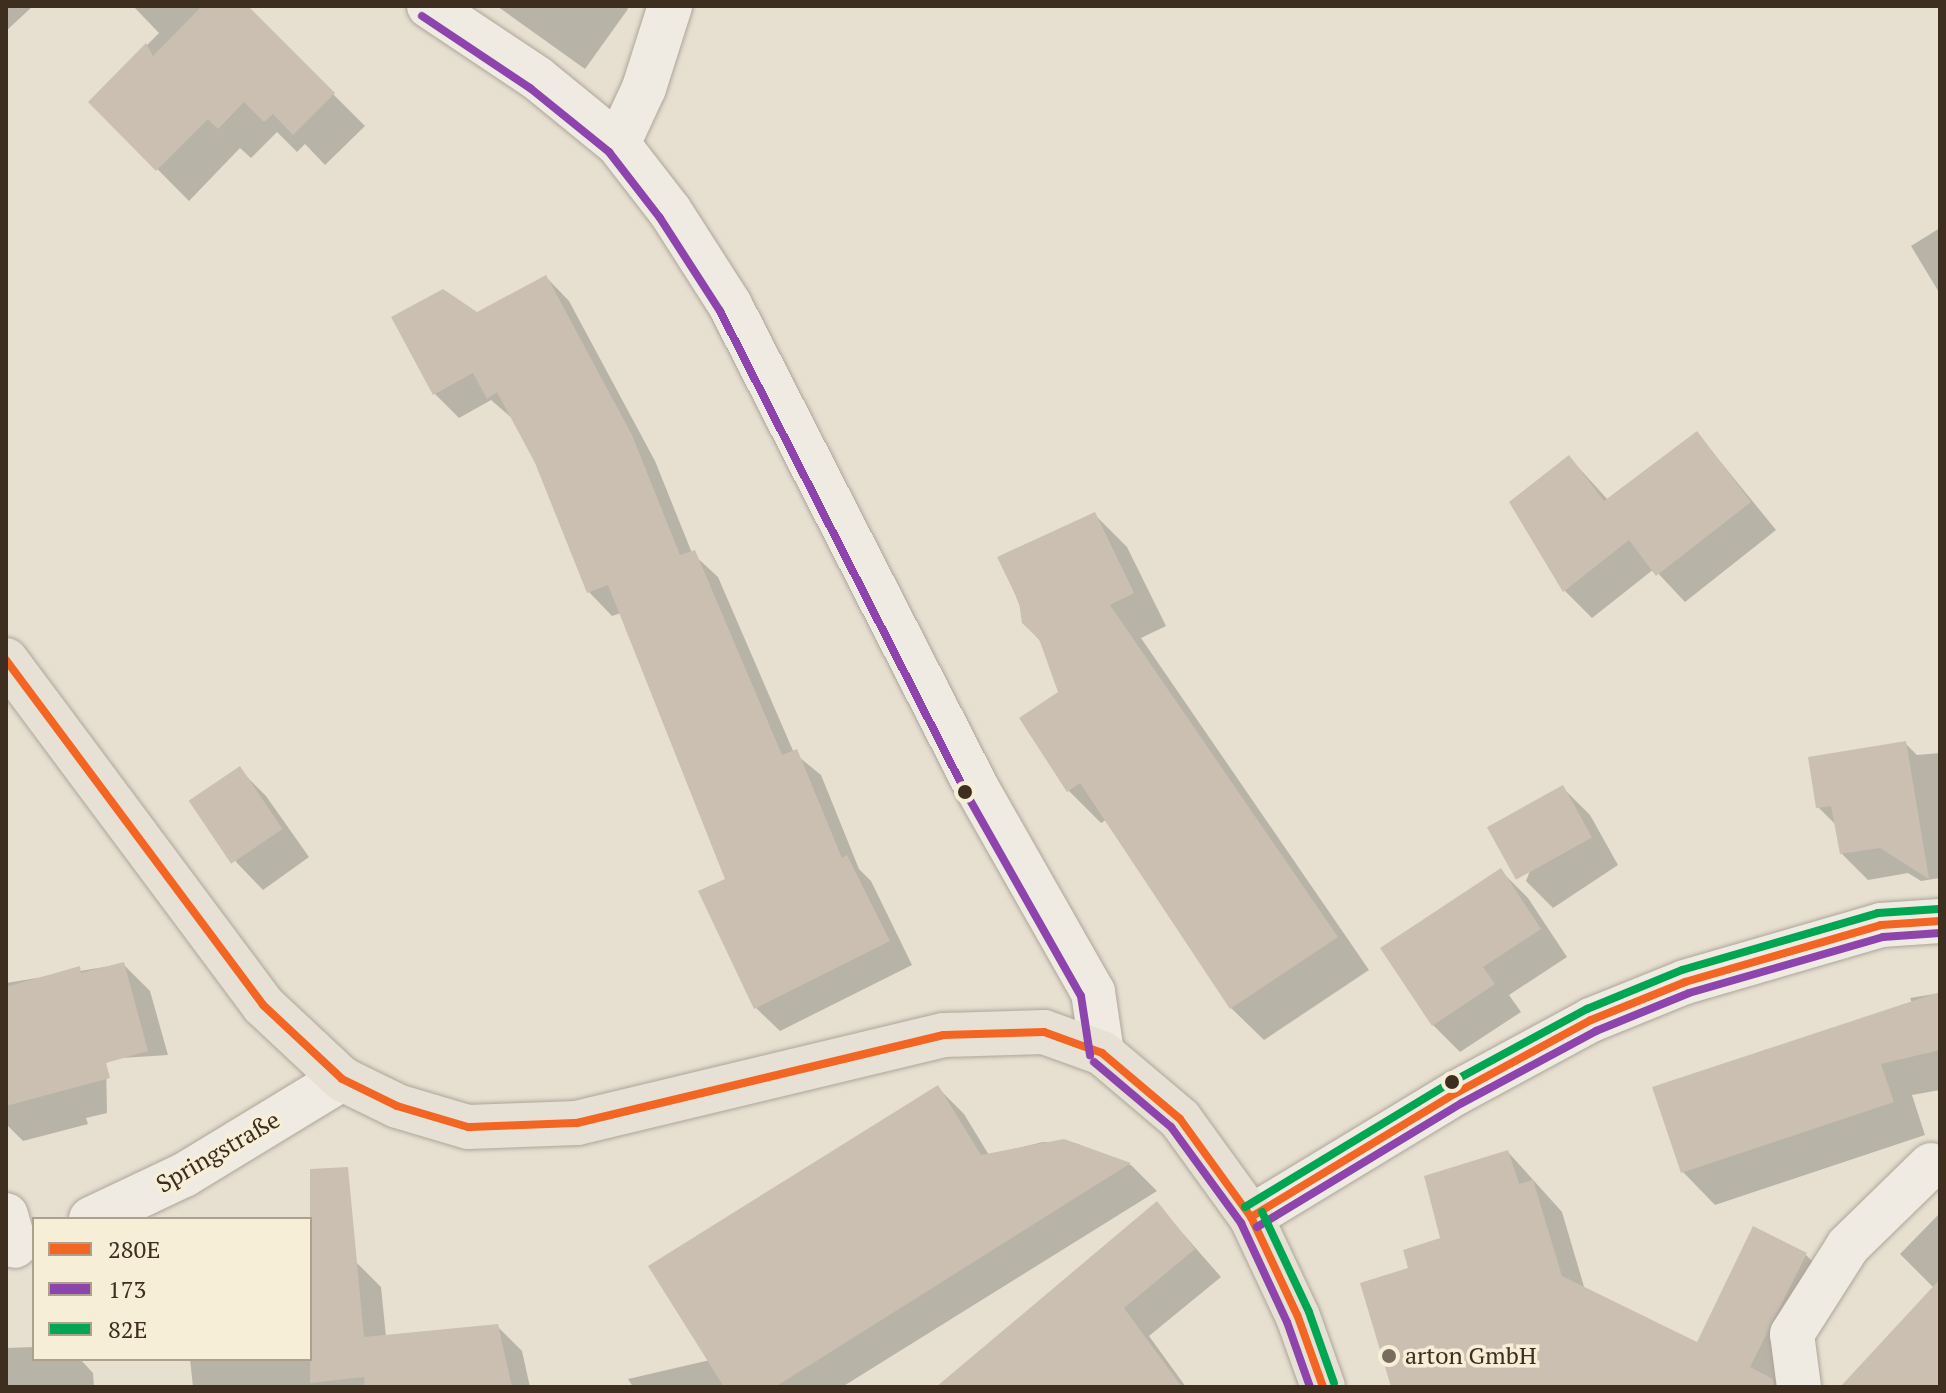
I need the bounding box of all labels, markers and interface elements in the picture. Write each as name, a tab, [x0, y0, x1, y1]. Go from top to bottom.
unlabelled marker	[957, 784, 973, 800]
unlabelled marker	[1444, 1074, 1460, 1090]
street label: Springstraße	[151, 1105, 285, 1199]
legend	[32, 1217, 312, 1361]
text: 280E	[108, 1233, 160, 1265]
text: 173	[108, 1273, 146, 1305]
text: 82E	[108, 1313, 148, 1345]
place label: arton GmbH	[1405, 1342, 1536, 1370]
marker: arton GmbH	[1380, 1347, 1398, 1365]

